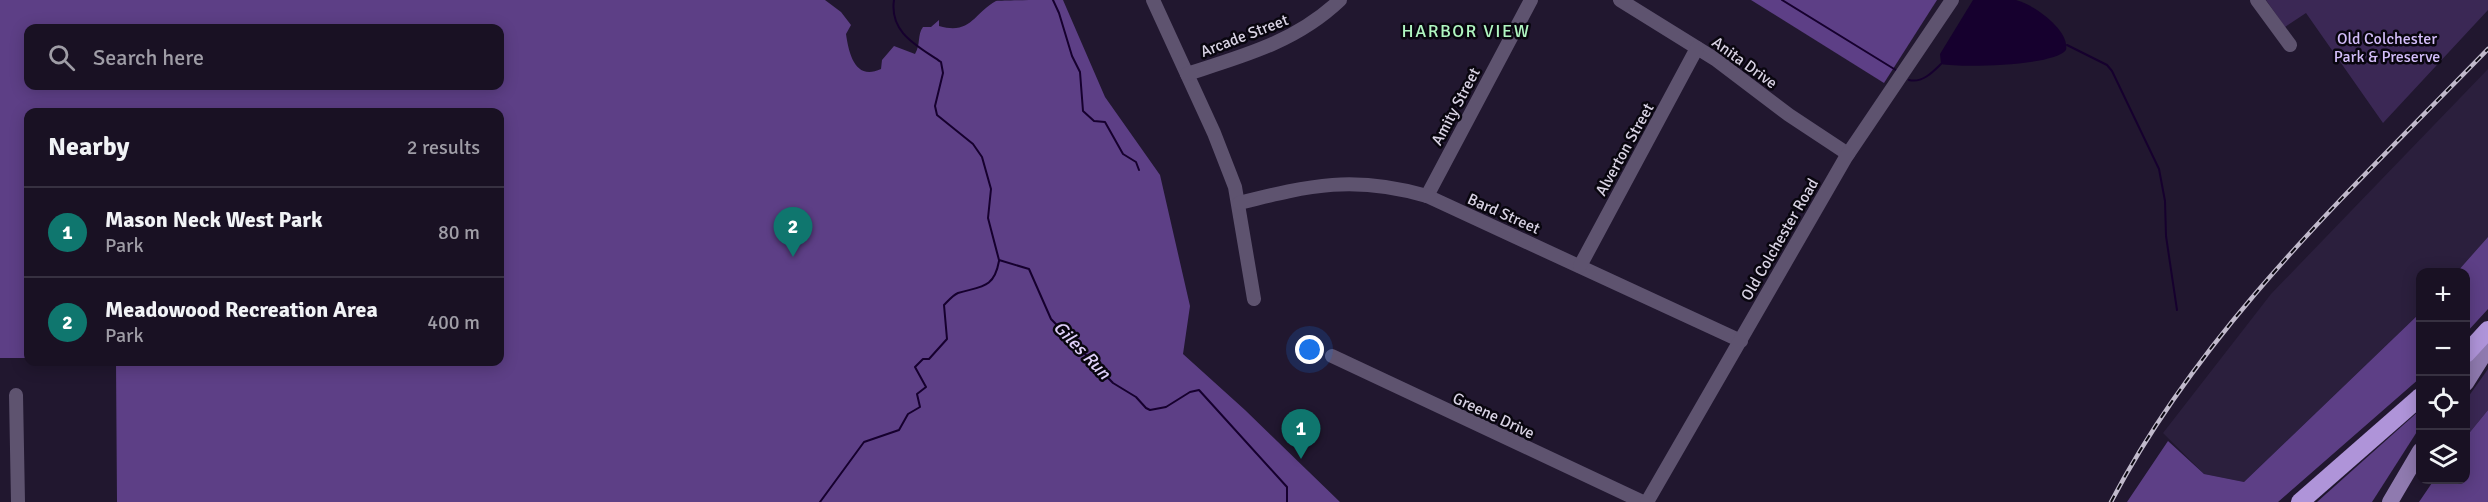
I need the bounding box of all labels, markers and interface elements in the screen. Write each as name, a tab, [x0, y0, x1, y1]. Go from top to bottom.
street label: Arcade Street	[1198, 10, 1292, 62]
district label: HARBOR VIEW	[1402, 20, 1530, 42]
search box	[24, 24, 504, 90]
park label: Old Colchester Park & Preserve	[2334, 29, 2440, 67]
street label: Anita Drive	[1708, 32, 1781, 93]
icon: search	[45, 41, 78, 74]
text: Search here	[93, 44, 204, 71]
street label: Amity Street	[1427, 64, 1485, 149]
street label: Alverton Street	[1591, 99, 1659, 199]
text: Nearby	[48, 131, 129, 163]
text: 2 results	[407, 135, 480, 160]
street label: Old Colchester Road	[1737, 175, 1823, 304]
street label: Bard Street	[1464, 189, 1543, 239]
text: Mason Neck West Park	[105, 206, 323, 233]
pin: 2	[774, 208, 812, 257]
text: 1	[62, 220, 73, 245]
text: 80 m	[438, 220, 480, 245]
text: Park	[105, 233, 143, 258]
map controls	[2416, 268, 2470, 484]
button: +	[2416, 268, 2470, 322]
text: Meadowood Recreation Area	[105, 296, 378, 323]
text: 2	[62, 310, 73, 335]
text: 400 m	[427, 310, 480, 335]
water label: Giles Run	[1049, 316, 1116, 385]
button: −	[2416, 322, 2470, 376]
text: Park	[105, 323, 143, 348]
your location	[1295, 335, 1324, 364]
button: locate	[2416, 376, 2470, 430]
street label: Greene Drive	[1450, 388, 1538, 444]
pin: 1	[1282, 410, 1320, 459]
button: layers	[2416, 430, 2470, 484]

